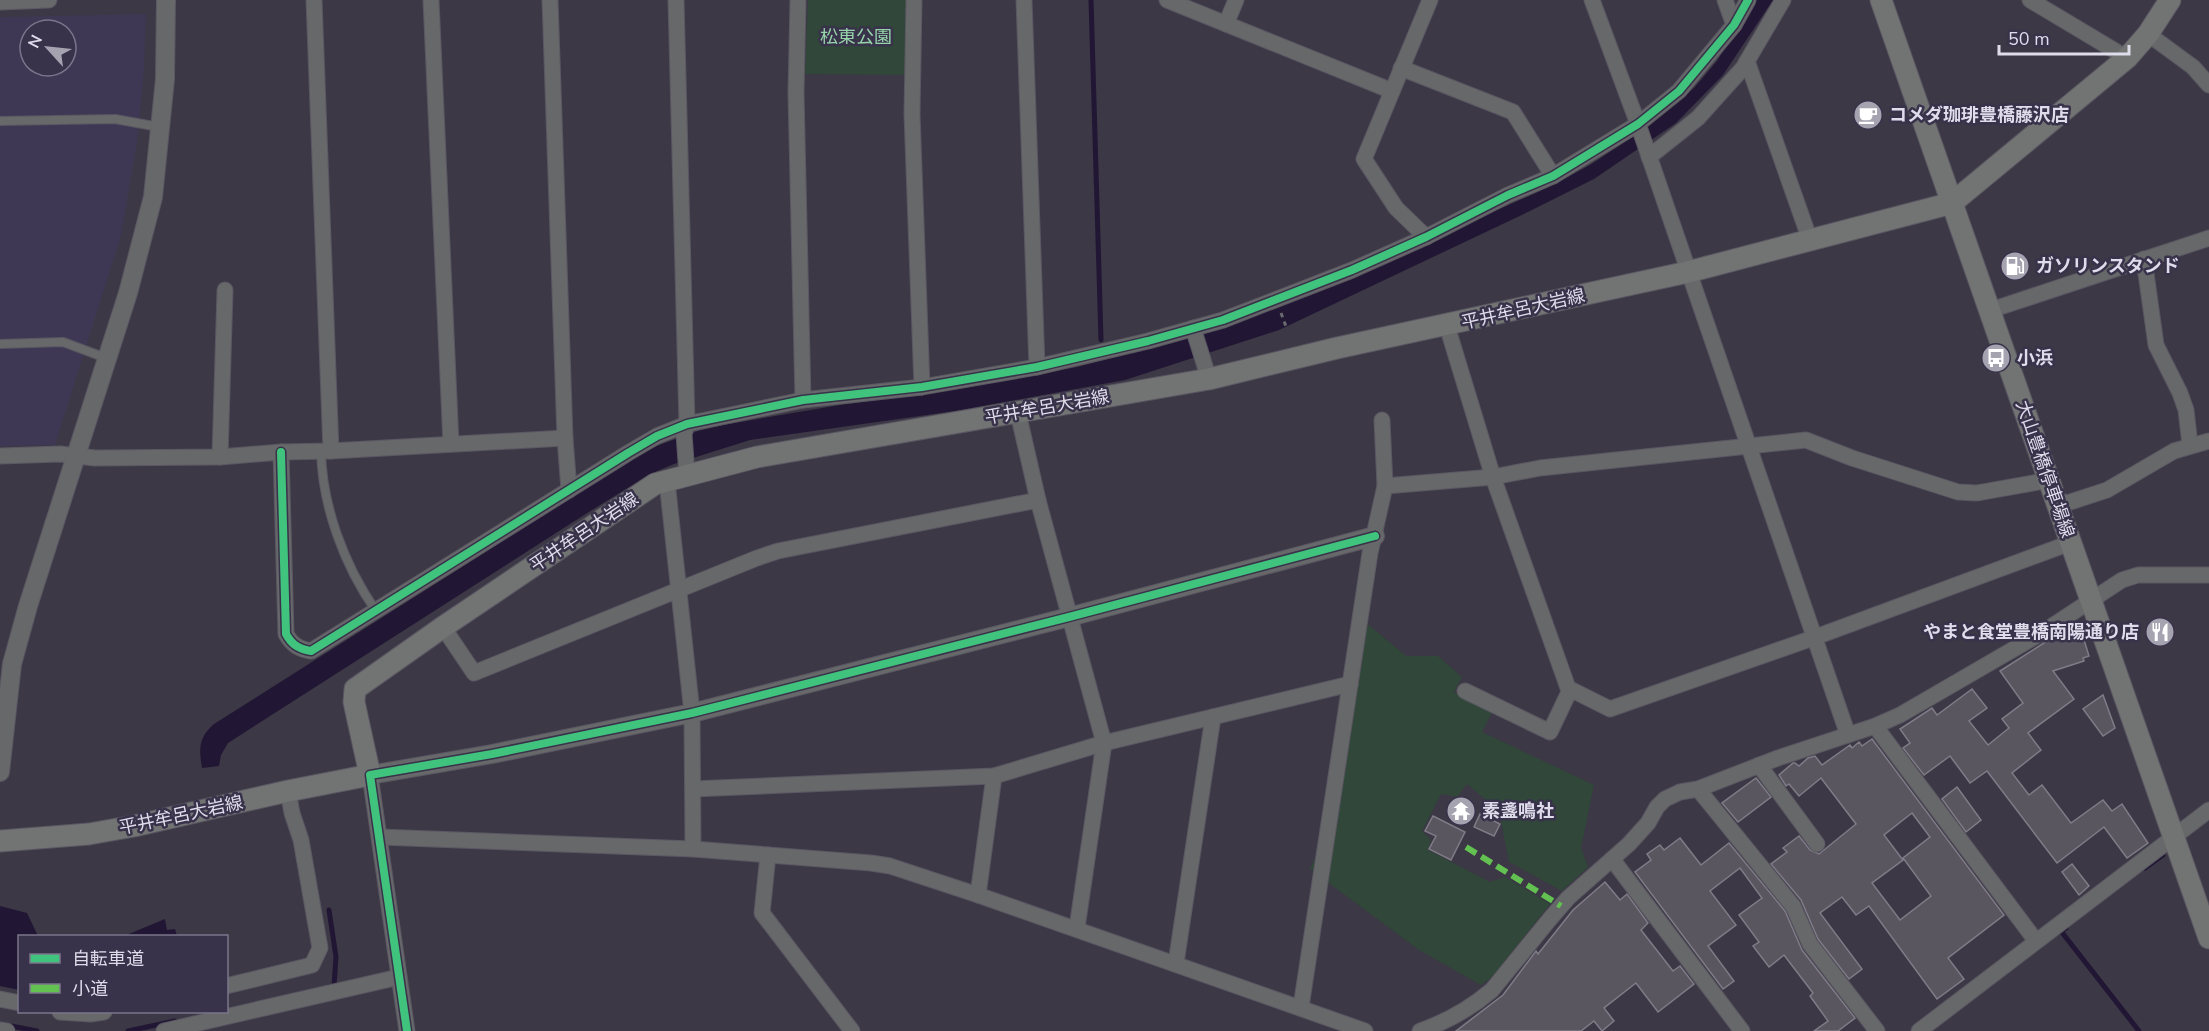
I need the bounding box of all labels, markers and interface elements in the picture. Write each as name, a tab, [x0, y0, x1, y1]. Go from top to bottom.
north arrow	[18, 18, 78, 78]
scale bar	[1999, 18, 2130, 56]
park label: 松東公園	[820, 25, 892, 49]
text: 50 m	[2008, 27, 2050, 51]
text: N	[23, 31, 48, 52]
cafe icon: コメダ珈琲豊橋藤沢店	[1852, 99, 1884, 131]
place label: コメダ珈琲豊橋藤沢店	[1889, 103, 2069, 127]
fuel station icon: ガソリンスタンド	[1999, 250, 2031, 282]
place label: ガソリンスタンド	[2036, 254, 2180, 278]
street label: 平井牟呂大岩線	[1459, 283, 1587, 335]
bus stop icon: 小浜	[1980, 342, 2012, 374]
place label: 小浜	[2017, 346, 2053, 370]
street label: 平井牟呂大岩線	[983, 384, 1111, 430]
street label: 大山豊橋停車場線	[2010, 397, 2080, 541]
street label: 平井牟呂大岩線	[525, 487, 643, 577]
restaurant icon: やまと食堂豊橋南陽通り店	[2144, 616, 2176, 648]
place label: やまと食堂豊橋南陽通り店	[1923, 620, 2139, 644]
street label: 平井牟呂大岩線	[117, 790, 245, 840]
temple icon: 素盞鳴社	[1445, 795, 1477, 827]
place label: 素盞鳴社	[1482, 799, 1554, 823]
legend	[18, 935, 228, 1013]
text: 自転車道	[72, 947, 144, 971]
text: 小道	[72, 977, 108, 1001]

